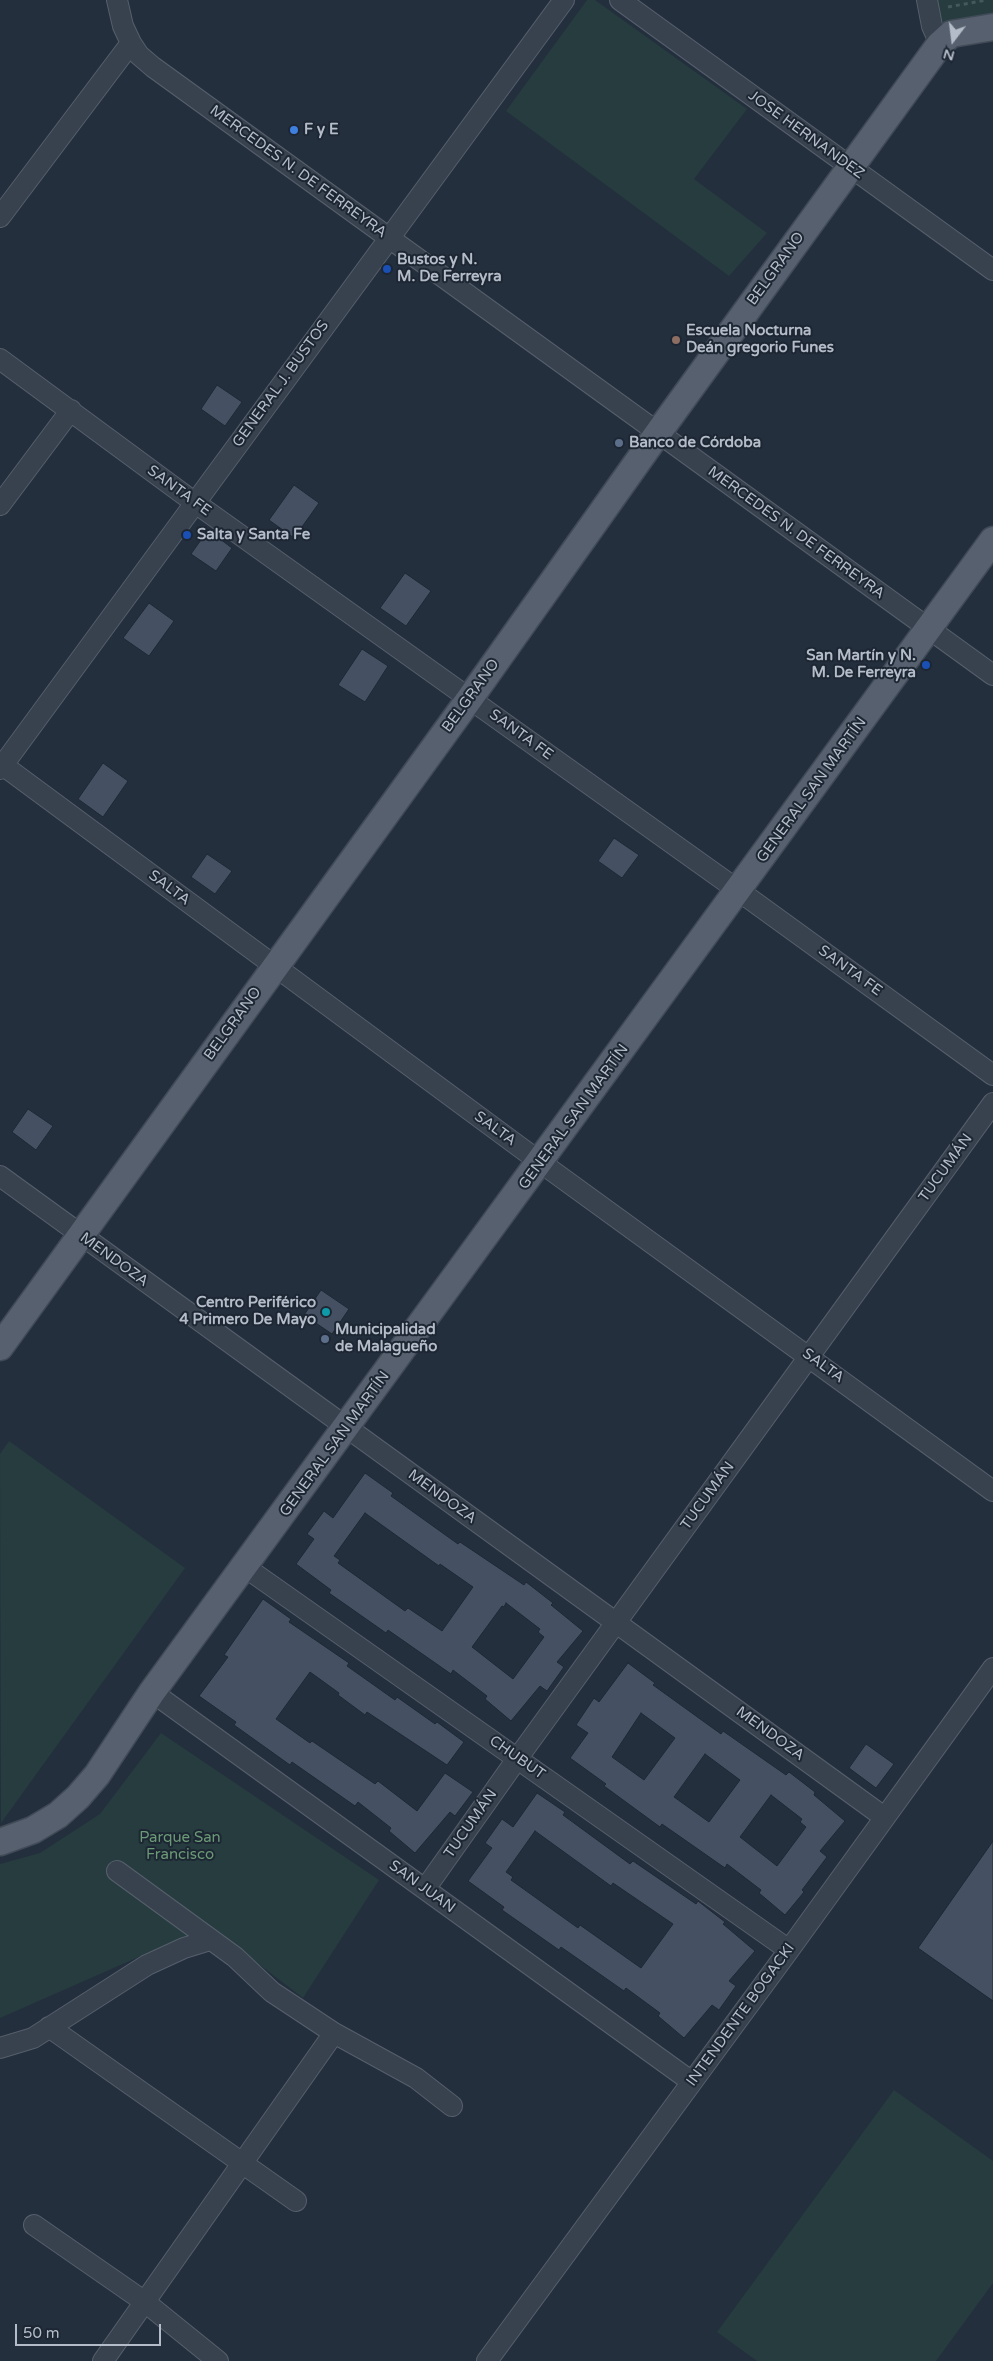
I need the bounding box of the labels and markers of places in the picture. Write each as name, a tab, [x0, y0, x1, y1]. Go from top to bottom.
place label: F y E	[304, 121, 339, 139]
marker: F y E	[288, 124, 300, 136]
place label: Bustos y N. M. De Ferreyra	[397, 251, 502, 286]
marker: Bustos y N. M. De Ferreyra	[381, 263, 393, 275]
place label: Escuela Nocturna Deán gregorio Funes	[686, 322, 834, 357]
marker: Escuela Nocturna Deán gregorio Funes	[670, 334, 682, 346]
place label: Banco de Córdoba	[629, 434, 761, 452]
marker: Banco de Córdoba	[613, 437, 625, 449]
place label: Salta y Santa Fe	[197, 526, 310, 544]
marker: Salta y Santa Fe	[181, 529, 193, 541]
place label: San Martín y N. M. De Ferreyra	[806, 647, 916, 682]
marker: San Martín y N. M. De Ferreyra	[920, 659, 932, 671]
place label: Centro Periférico 4 Primero De Mayo	[179, 1294, 316, 1329]
marker: Centro Periférico 4 Primero De Mayo	[320, 1306, 332, 1318]
place label: Municipalidad de Malagueño	[335, 1321, 437, 1356]
marker: Municipalidad de Malagueño	[319, 1333, 331, 1345]

